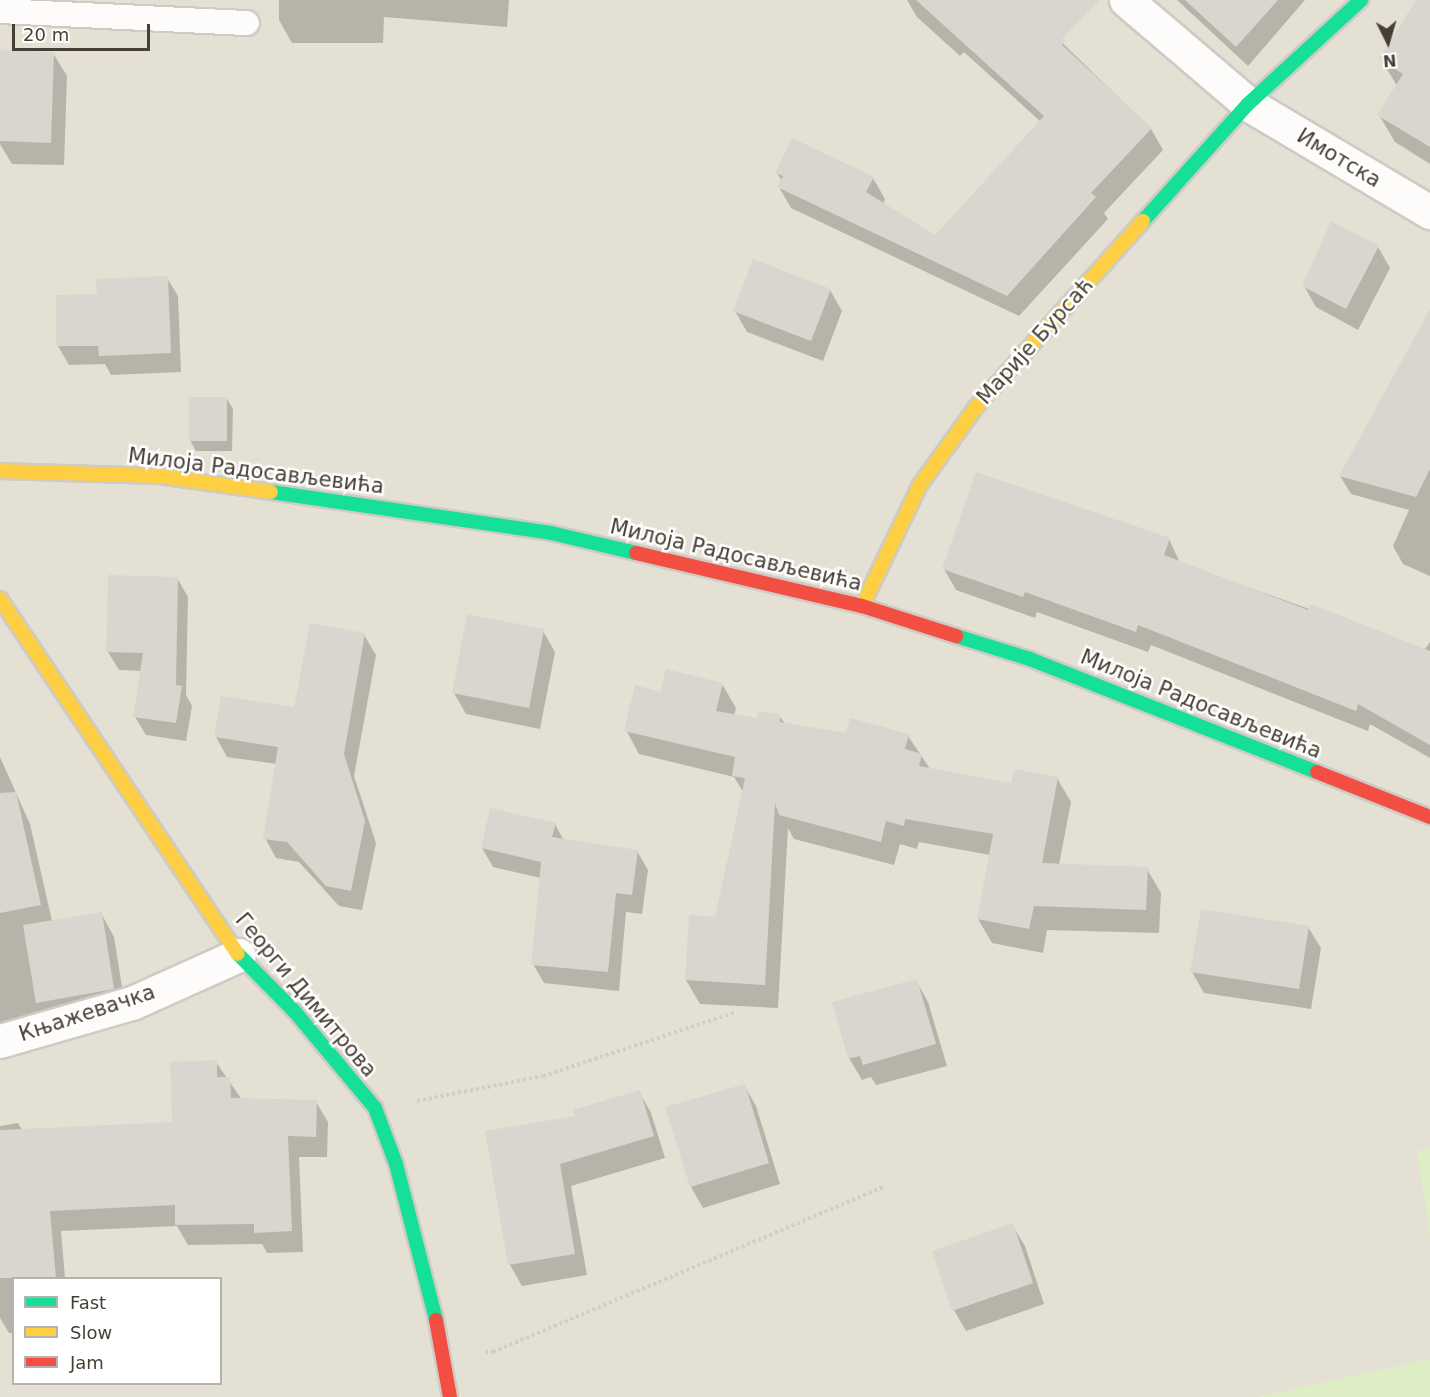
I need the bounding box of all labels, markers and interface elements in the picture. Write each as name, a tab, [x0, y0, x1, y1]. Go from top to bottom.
scale bar	[15, 12, 153, 50]
north arrow	[1358, 12, 1418, 72]
text: 20 m	[23, 24, 69, 45]
text: N	[1382, 50, 1397, 70]
street label: Имотска	[1292, 123, 1386, 193]
street label: Марије Бурсаћ	[972, 272, 1098, 410]
street label: Милоја Радосављевића	[127, 443, 385, 499]
street label: Милоја Радосављевића	[608, 514, 864, 596]
street label: Милоја Радосављевића	[1077, 644, 1325, 764]
street label: Георги Димитрова	[230, 908, 382, 1082]
street label: Књажевачка	[16, 979, 158, 1047]
legend	[12, 1277, 222, 1385]
text: Fast	[70, 1292, 106, 1313]
text: Slow	[70, 1322, 112, 1343]
text: Jam	[70, 1352, 104, 1373]

